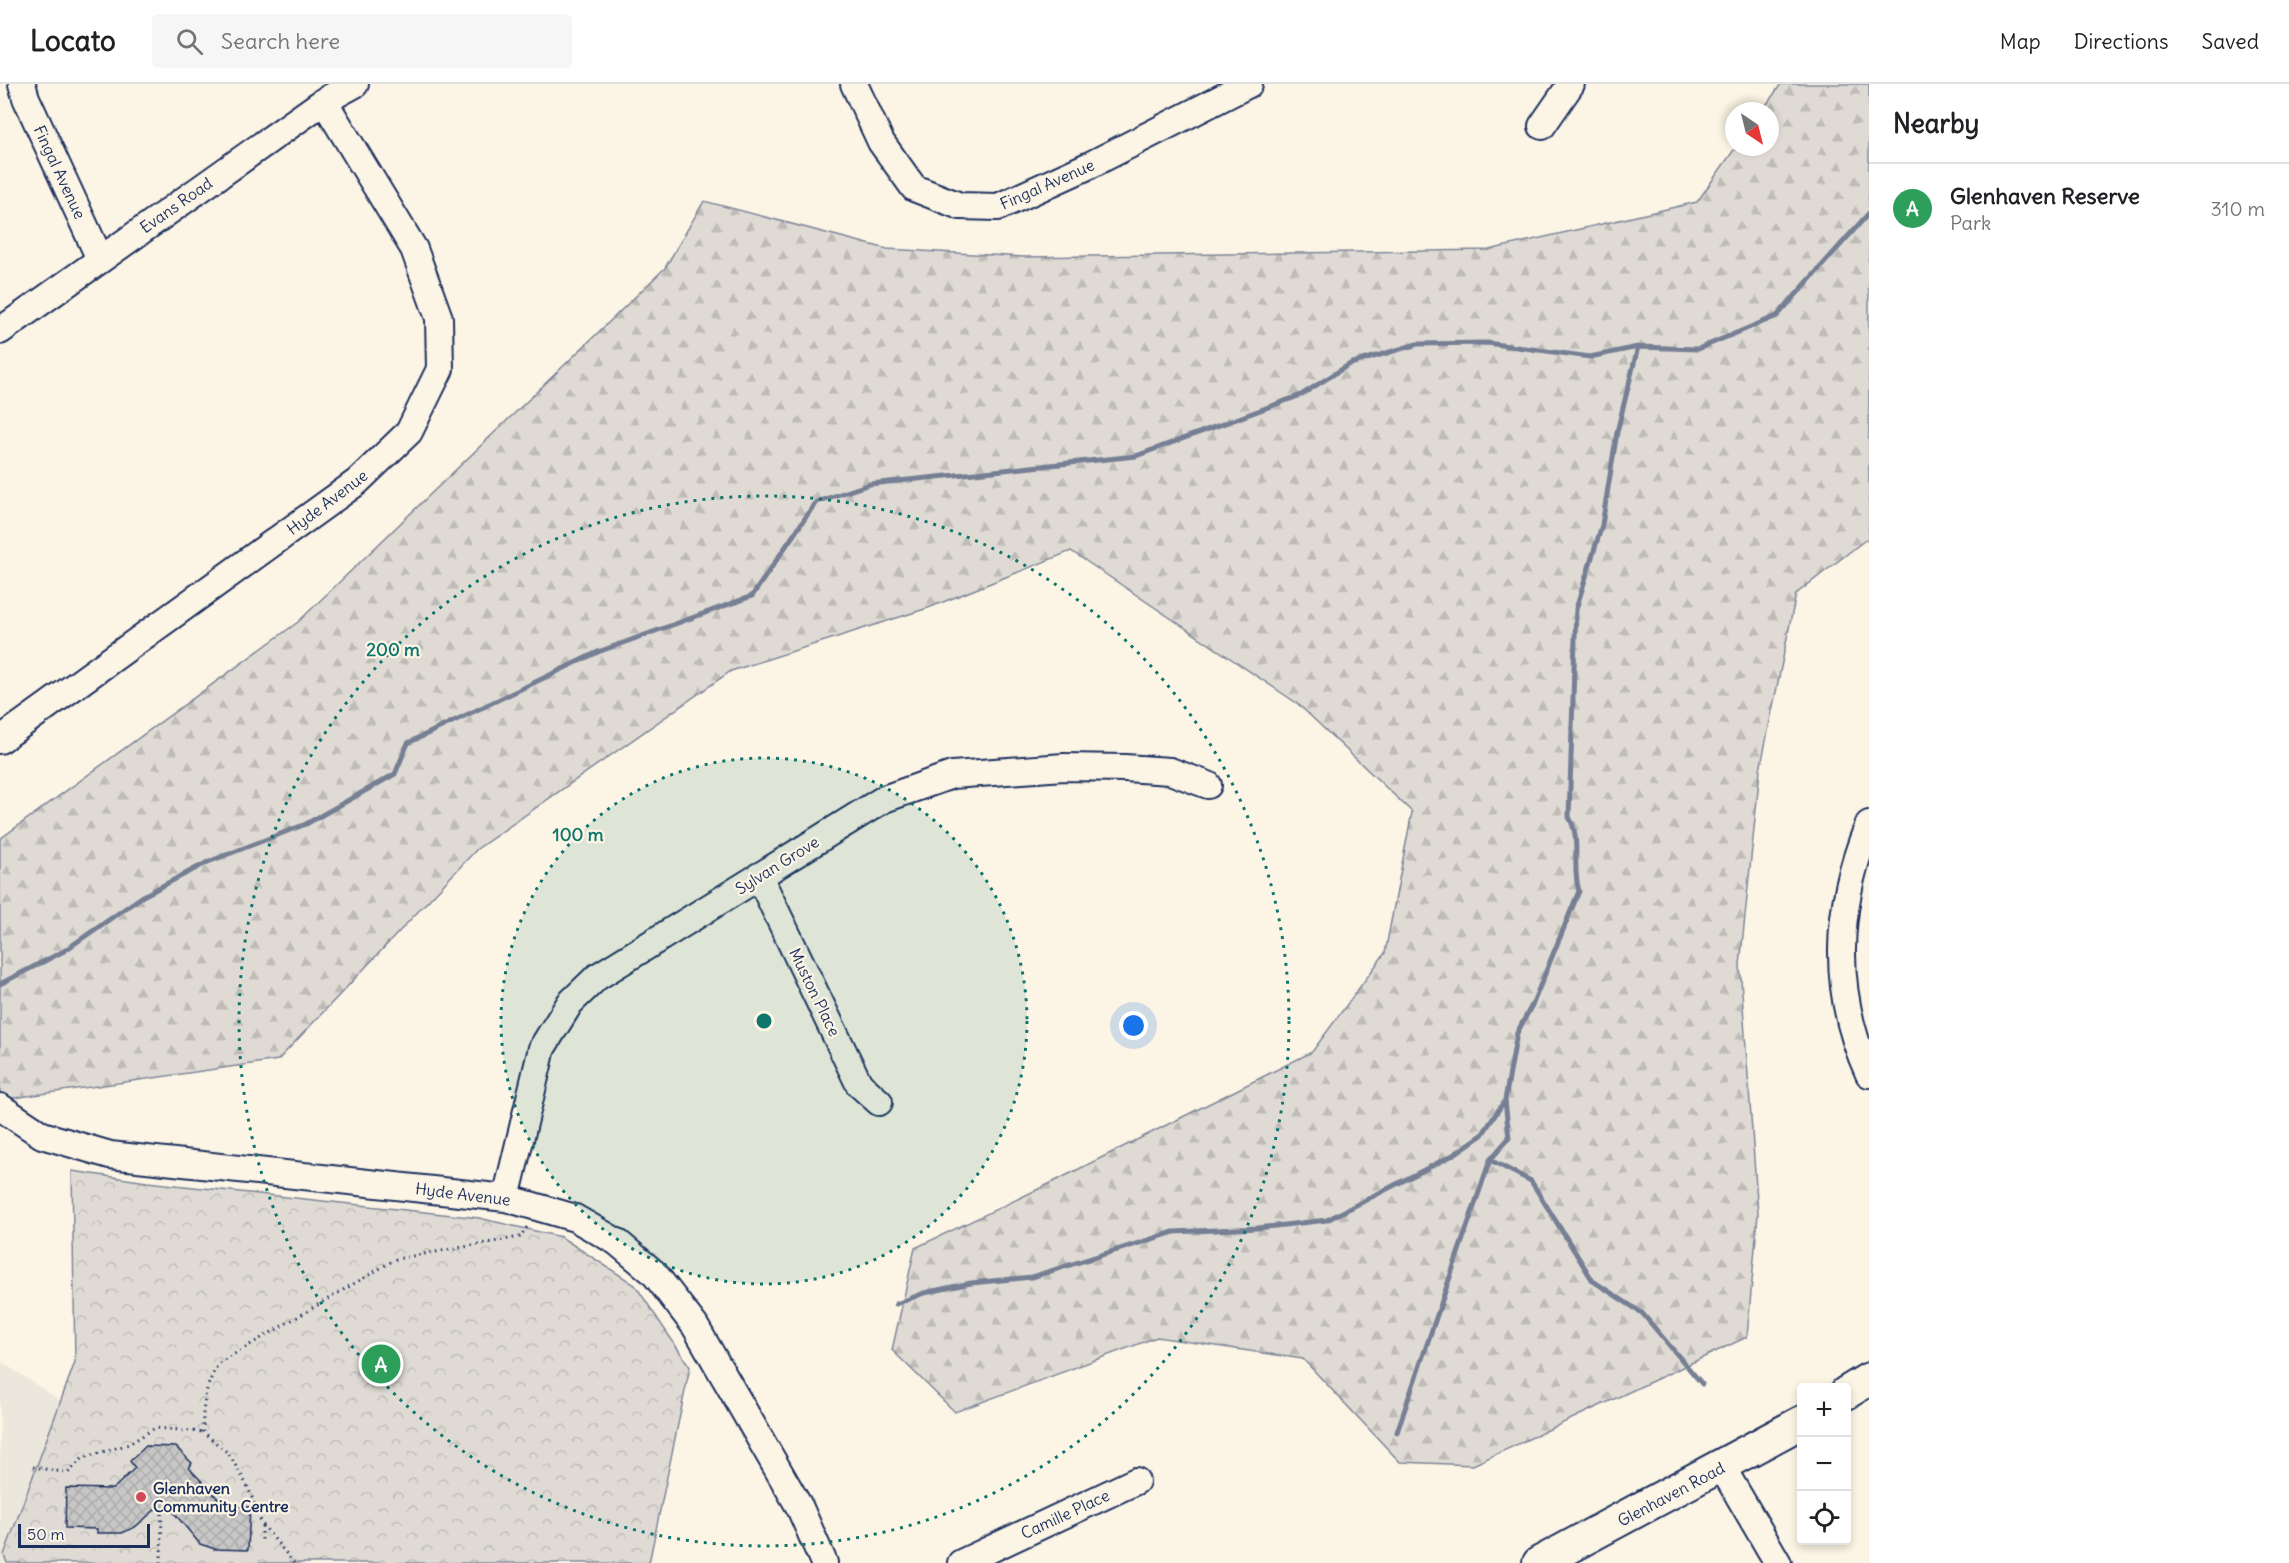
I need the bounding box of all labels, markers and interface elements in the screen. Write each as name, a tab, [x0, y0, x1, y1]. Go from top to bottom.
search box	[152, 14, 572, 68]
text: Locato	[30, 23, 116, 59]
icon: search	[173, 25, 206, 58]
text: Search here	[221, 27, 340, 55]
text: Map	[2000, 28, 2041, 55]
text: Directions	[2074, 28, 2168, 55]
text: Saved	[2201, 28, 2259, 55]
north arrow	[1725, 102, 1779, 156]
text: Nearby	[1893, 107, 1979, 140]
street label: Fingal Avenue	[30, 122, 90, 222]
street label: Fingal Avenue	[997, 154, 1097, 214]
street label: Evans Road	[136, 173, 216, 237]
text: Glenhaven Reserve	[1950, 182, 2140, 210]
text: A	[1906, 196, 1919, 221]
text: 310 m	[2210, 196, 2265, 221]
text: Park	[1950, 210, 1991, 235]
street label: Hyde Avenue	[283, 465, 371, 539]
text: 200 m	[366, 638, 420, 661]
text: 100 m	[553, 823, 604, 846]
street label: Sylvan Grove	[732, 831, 822, 899]
street label: Muston Place	[785, 945, 845, 1039]
centre of rings	[754, 1011, 774, 1031]
your location	[1119, 1011, 1148, 1040]
street label: Hyde Avenue	[414, 1178, 512, 1210]
pin: A	[362, 1342, 400, 1386]
map controls	[1797, 1383, 1851, 1545]
button: +	[1797, 1383, 1851, 1437]
button: −	[1797, 1437, 1851, 1491]
street label: Glenhaven Road	[1614, 1457, 1728, 1531]
place label: Glenhaven Community Centre	[153, 1478, 289, 1517]
street label: Camille Place	[1017, 1485, 1113, 1543]
marker: Glenhaven Community Centre	[134, 1490, 148, 1504]
button: locate	[1797, 1491, 1851, 1545]
scale bar	[18, 1521, 150, 1548]
text: 50 m	[27, 1524, 65, 1544]

